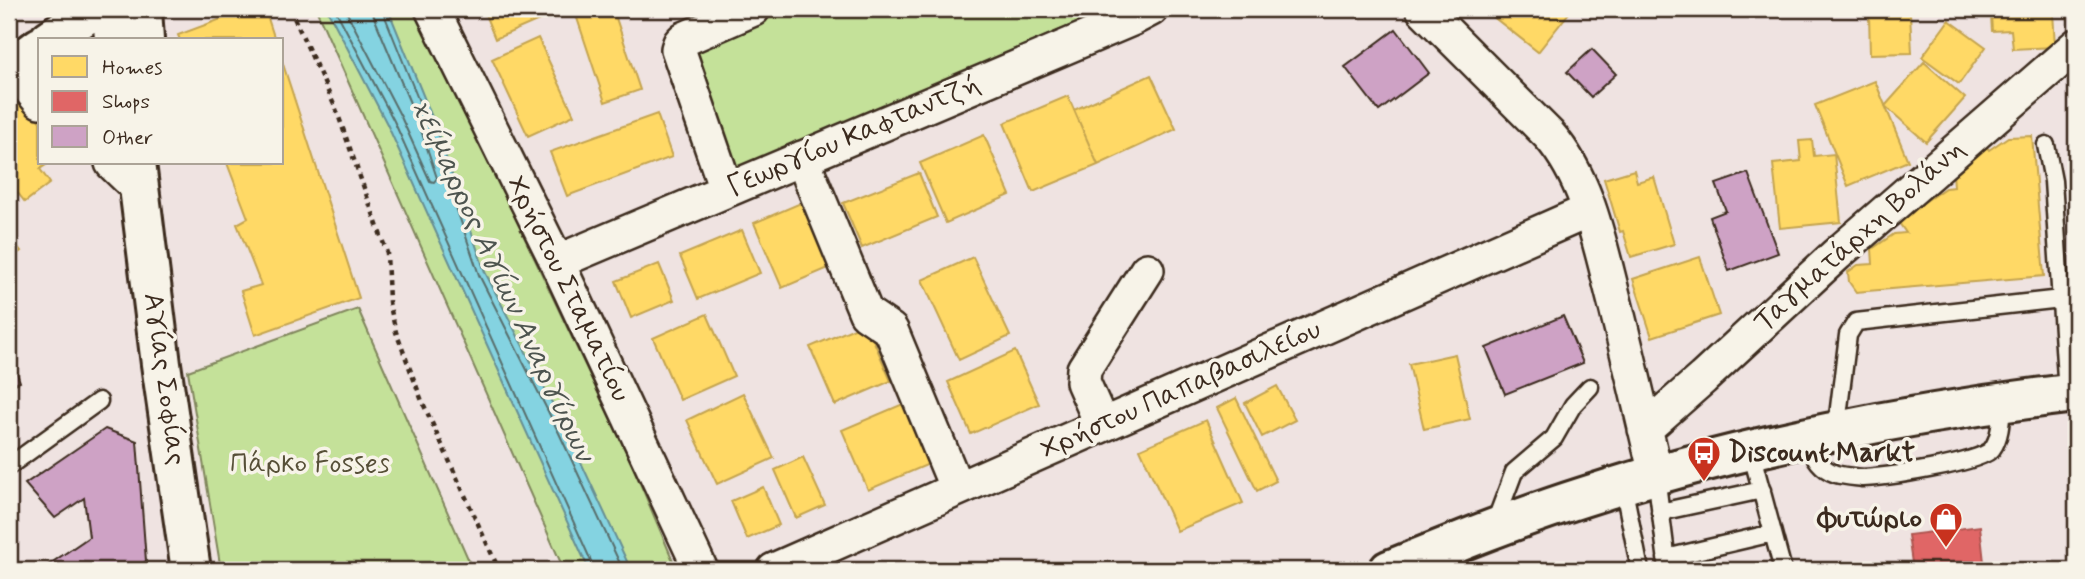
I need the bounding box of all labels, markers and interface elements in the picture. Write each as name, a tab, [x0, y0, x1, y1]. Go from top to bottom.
legend	[38, 38, 284, 164]
text: Homes	[102, 54, 162, 82]
street label: Γεωργίου Καφταντζή	[722, 66, 986, 206]
text: Shops	[102, 88, 150, 116]
water label: χείμαρρος Αγίων Αναργύρων	[401, 92, 604, 470]
text: Other	[102, 124, 153, 152]
street label: Ταγματάρχη Βολάνη	[1747, 131, 1973, 341]
street label: Χρήστου Σταματίου	[497, 170, 639, 408]
street label: Αγίας Σοφίας	[134, 290, 194, 468]
street label: Χρήστου Παπαβασιλείου	[1035, 311, 1327, 469]
bus stop icon: Discount Markt	[1685, 434, 1723, 483]
place label: Discount Markt	[1728, 435, 1915, 472]
park label: Πάρκο Fosses	[230, 446, 390, 483]
shop icon: Φυτώριο	[1927, 500, 1965, 549]
place label: Φυτώριο	[1816, 501, 1922, 538]

